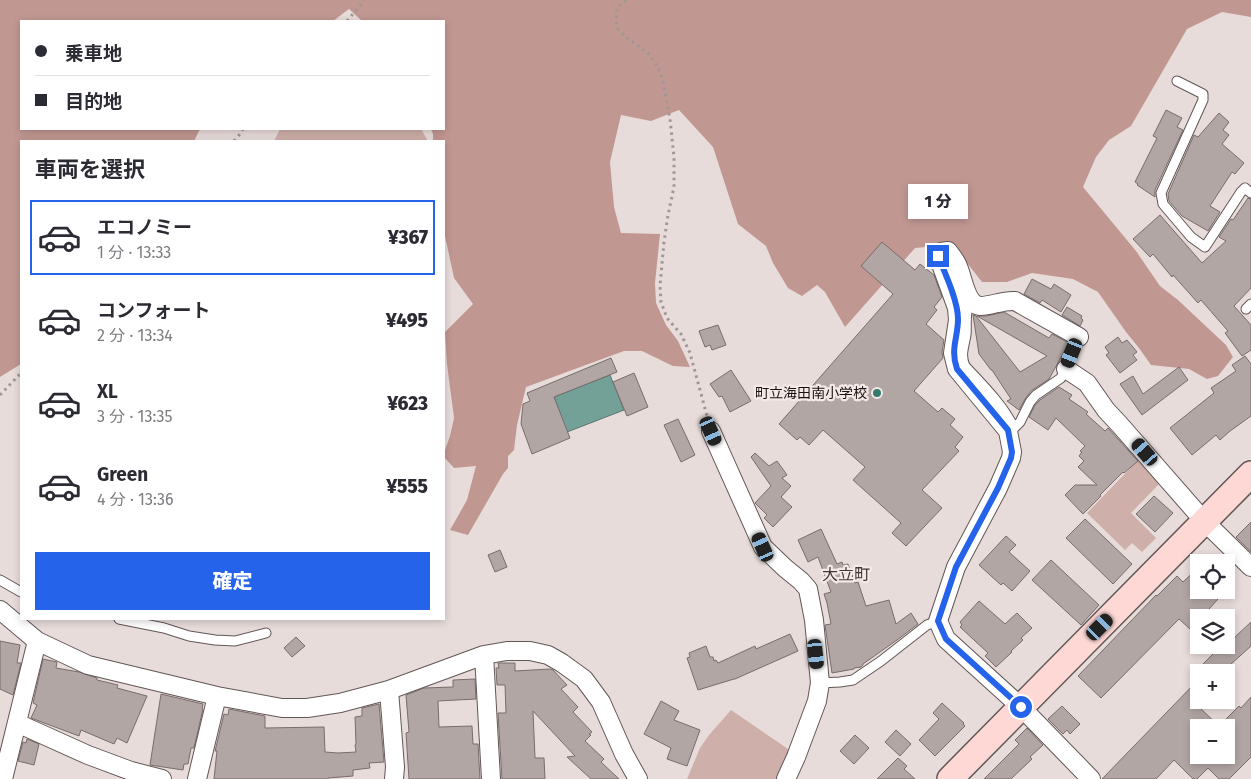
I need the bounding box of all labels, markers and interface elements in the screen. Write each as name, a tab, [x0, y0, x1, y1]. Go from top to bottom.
text: 乗車地	[65, 42, 122, 65]
text: 目的地	[65, 90, 122, 113]
text: 車両を選択	[35, 156, 145, 183]
callout: 1 分	[908, 184, 968, 218]
text: 1 分	[924, 192, 952, 211]
icon: car	[37, 215, 82, 260]
text: エコノミー	[97, 216, 192, 239]
text: ¥367	[388, 226, 428, 249]
text: 1 分 · 13:33	[97, 243, 171, 262]
route end	[927, 245, 949, 267]
icon: car	[37, 298, 82, 343]
text: コンフォート	[97, 299, 210, 322]
text: ¥495	[386, 309, 428, 332]
text: 2 分 · 13:34	[97, 326, 173, 345]
car	[1059, 336, 1084, 370]
text: XL	[97, 380, 118, 403]
icon: car	[37, 381, 82, 426]
place label: 町立海田南小学校	[755, 385, 867, 402]
marker: 町立海田南小学校	[871, 387, 883, 399]
text: ¥623	[387, 392, 428, 415]
text: 3 分 · 13:35	[97, 407, 172, 426]
car	[698, 414, 723, 448]
car	[1129, 436, 1160, 468]
text: Green	[97, 463, 148, 486]
icon: car	[37, 464, 82, 509]
text: ¥555	[386, 475, 428, 498]
text: 4 分 · 13:36	[97, 490, 173, 509]
car	[750, 530, 775, 564]
button: 確定	[35, 552, 430, 610]
map controls	[1190, 554, 1235, 764]
button: locate	[1190, 554, 1235, 599]
district label: 大立町	[822, 565, 870, 584]
button: layers	[1190, 609, 1235, 654]
car	[1084, 611, 1115, 643]
car	[806, 638, 825, 670]
button: +	[1190, 664, 1235, 709]
route start	[1010, 696, 1032, 718]
button: −	[1190, 719, 1235, 764]

